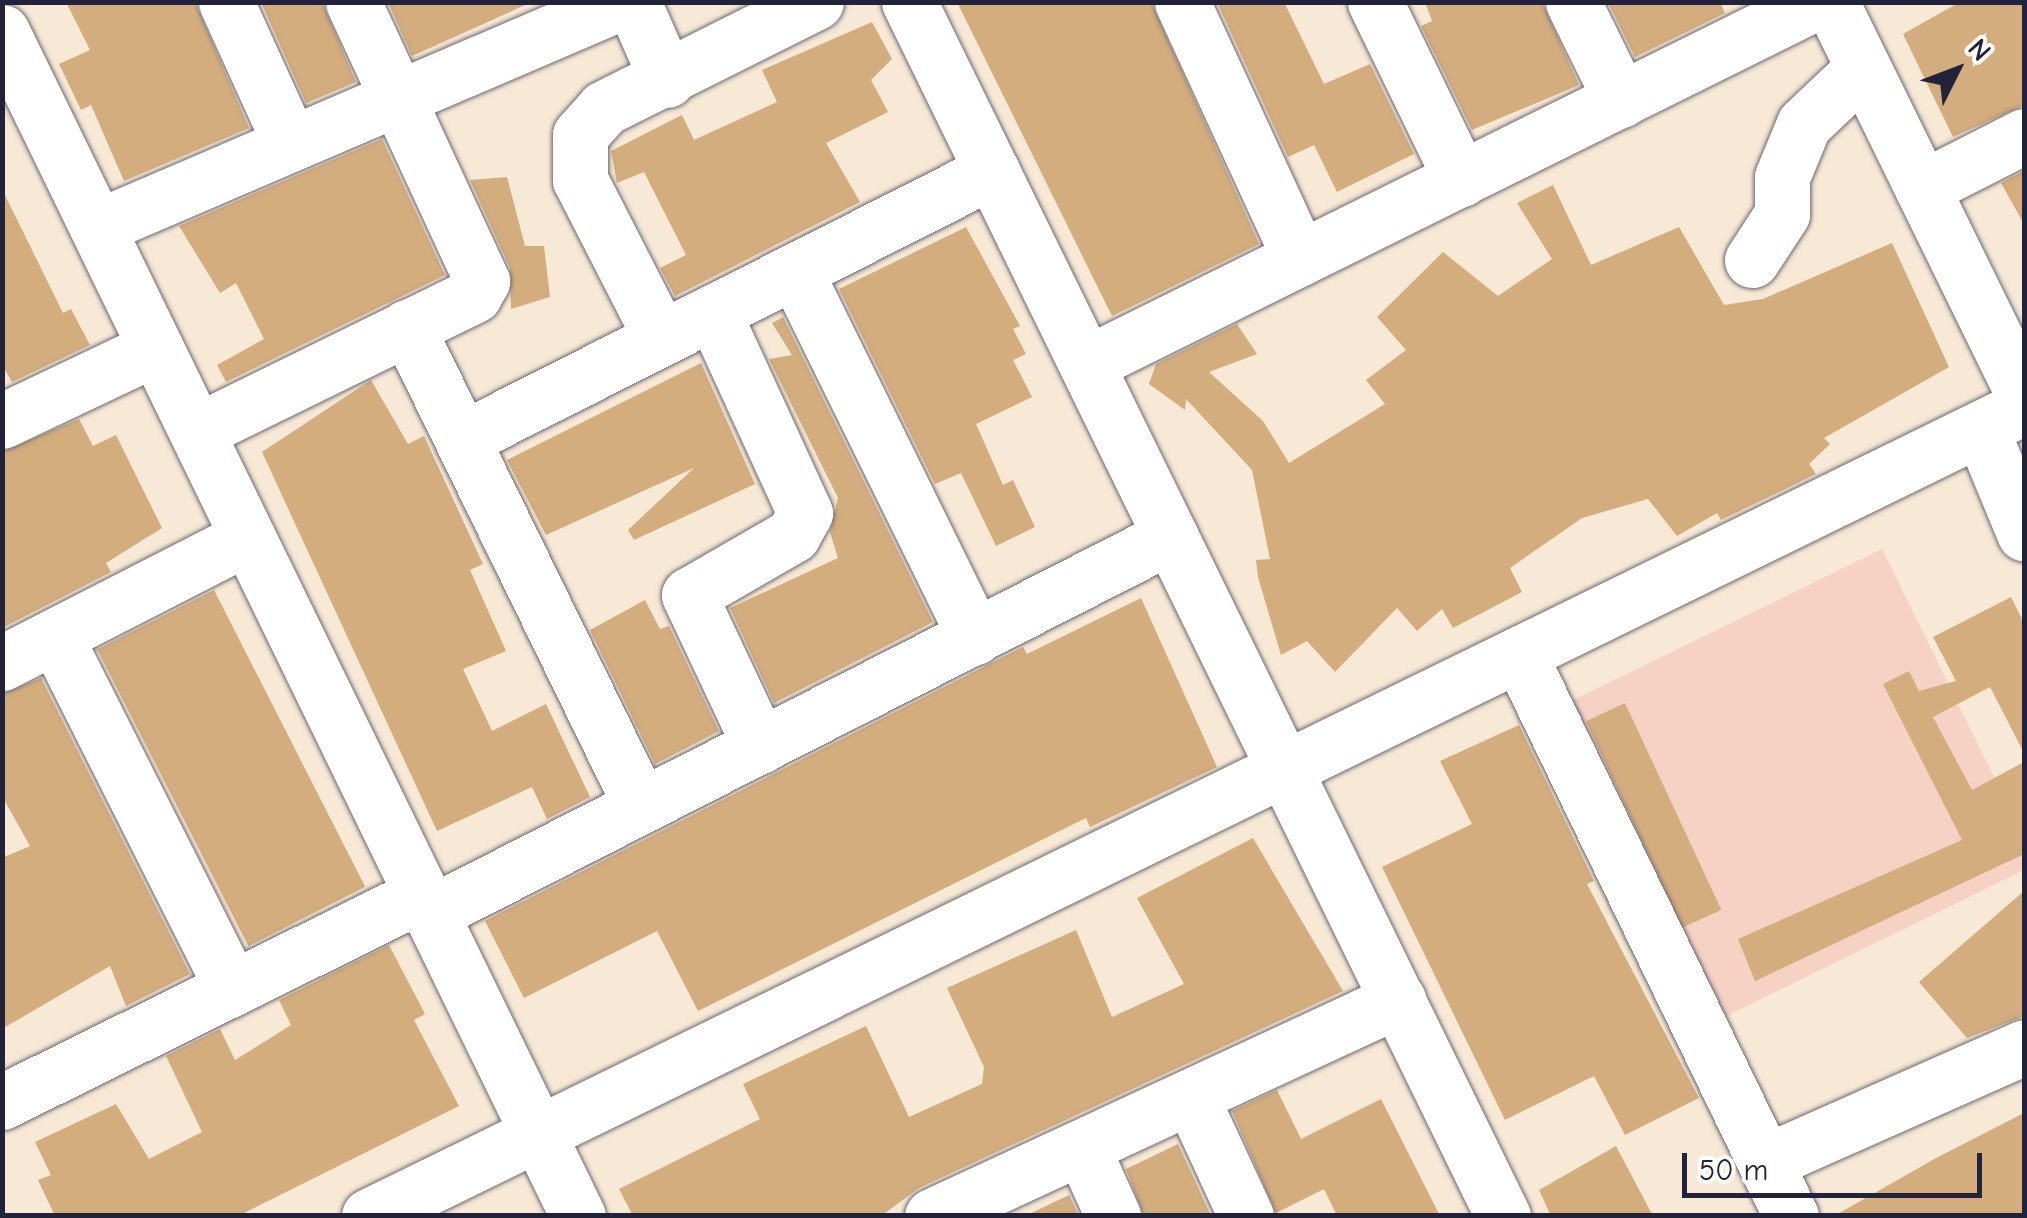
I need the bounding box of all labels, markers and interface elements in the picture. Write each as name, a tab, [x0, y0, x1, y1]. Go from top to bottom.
north arrow	[1907, 20, 2007, 120]
text: N	[1961, 32, 1997, 67]
scale bar	[1687, 1133, 1987, 1195]
text: 50 m	[1699, 1153, 1768, 1188]

